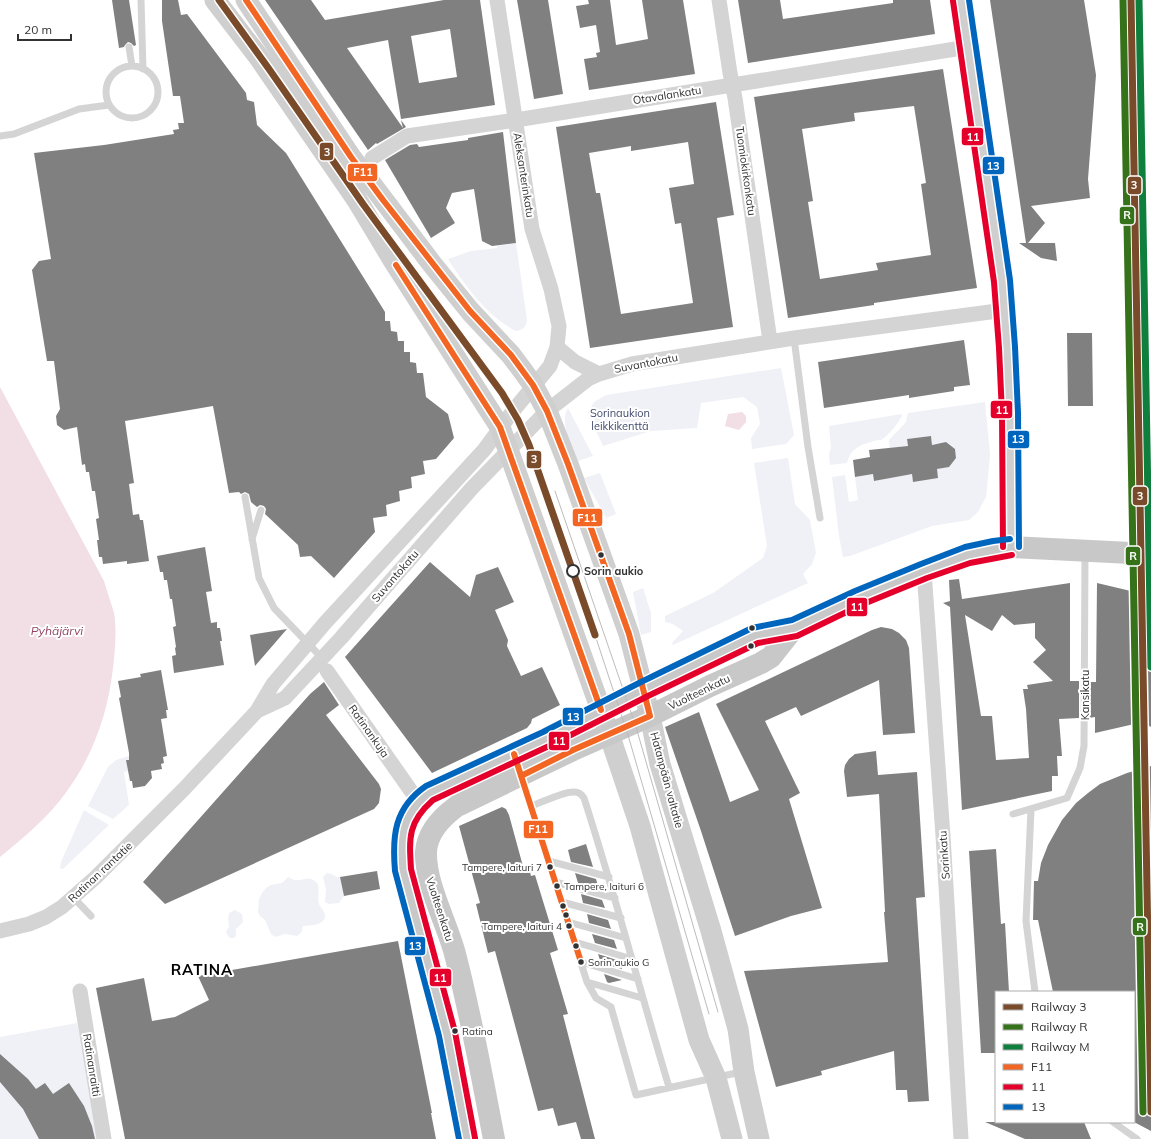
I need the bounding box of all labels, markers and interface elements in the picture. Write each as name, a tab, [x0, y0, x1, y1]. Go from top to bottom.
scale bar	[18, 16, 71, 42]
text: 20 m	[24, 22, 52, 37]
street label: Otavalankatu	[632, 83, 702, 107]
street label: Tuomiokirkonkatu	[733, 125, 759, 217]
line badge: 11	[961, 127, 984, 146]
text: 11	[966, 130, 980, 144]
street label: Aleksanterinkatu	[510, 131, 538, 219]
line badge: 3	[319, 142, 334, 161]
text: 3	[324, 145, 331, 159]
line badge: 13	[982, 156, 1005, 175]
text: 13	[986, 159, 1000, 173]
line badge: F11	[347, 163, 378, 182]
text: F11	[353, 165, 373, 179]
line badge: 3	[1127, 176, 1142, 195]
text: 3	[1131, 178, 1138, 192]
line badge: R	[1119, 206, 1135, 225]
text: R	[1123, 208, 1131, 222]
street label: Suvantokatu	[613, 350, 679, 376]
line badge: 11	[990, 400, 1013, 419]
text: 11	[995, 403, 1009, 417]
park label: Sorinaukion leikkikenttä	[590, 406, 650, 433]
line badge: 13	[1007, 430, 1030, 449]
text: 13	[1011, 432, 1025, 446]
line badge: 3	[526, 450, 542, 469]
text: 3	[531, 452, 538, 466]
line badge: 3	[1132, 486, 1148, 506]
text: 3	[1137, 489, 1144, 503]
line badge: F11	[572, 508, 603, 527]
text: F11	[577, 511, 597, 525]
line badge: R	[1125, 546, 1141, 566]
street label: Suvantokatu	[369, 547, 421, 605]
text: R	[1129, 549, 1137, 563]
unlabelled marker	[596, 550, 606, 560]
marker: Sorin aukio	[566, 564, 580, 578]
place label: Sorin aukio	[584, 564, 644, 578]
line badge: 11	[846, 597, 868, 617]
text: 11	[850, 600, 864, 614]
water label: Pyhäjärvi	[31, 623, 83, 638]
unlabelled marker	[747, 623, 757, 633]
unlabelled marker	[746, 641, 756, 651]
street label: Kansikatu	[1078, 670, 1092, 720]
street label: Vuolteenkatu	[666, 671, 732, 713]
street label: Ratinankuja	[346, 702, 392, 760]
line badge: 13	[562, 707, 584, 726]
text: 13	[566, 710, 580, 724]
street label: Hatanpään valtatie	[647, 730, 687, 830]
line badge: 11	[548, 731, 570, 751]
text: 11	[552, 734, 566, 748]
line badge: F11	[523, 820, 554, 839]
text: F11	[528, 822, 548, 836]
street label: Sorinkatu	[935, 830, 953, 880]
street label: Ratinan rantatie	[65, 839, 135, 905]
place label: Tampere, laituri 7	[462, 861, 542, 874]
marker: Tampere, laituri 7	[545, 862, 555, 872]
street label: Vuolteenkatu	[423, 875, 457, 943]
place label: Tampere, laituri 6	[564, 880, 644, 893]
marker: Tampere, laituri 6	[552, 881, 562, 891]
unlabelled marker	[558, 901, 568, 911]
unlabelled marker	[561, 910, 571, 920]
line badge: R	[1132, 917, 1147, 936]
place label: Tampere, laituri 4	[482, 920, 562, 933]
text: R	[1136, 920, 1144, 934]
marker: Tampere, laituri 4	[564, 921, 574, 931]
line badge: 13	[404, 936, 426, 956]
text: 13	[408, 939, 422, 953]
unlabelled marker	[571, 941, 581, 951]
place label: Sorin aukio G	[588, 956, 649, 969]
marker: Sorin aukio G	[576, 957, 586, 967]
district label: RATINA	[171, 960, 233, 979]
line badge: 11	[429, 968, 452, 987]
text: 11	[433, 971, 447, 985]
legend	[995, 991, 1135, 1123]
text: Railway 3	[1031, 999, 1086, 1014]
text: Railway R	[1031, 1019, 1087, 1034]
place label: Ratina	[462, 1025, 493, 1038]
marker: Ratina	[450, 1026, 460, 1036]
street label: Ratinanraitti	[80, 1033, 104, 1097]
text: Railway M	[1031, 1039, 1089, 1054]
text: F11	[1031, 1059, 1052, 1074]
text: 11	[1031, 1079, 1045, 1094]
text: 13	[1031, 1099, 1045, 1114]

